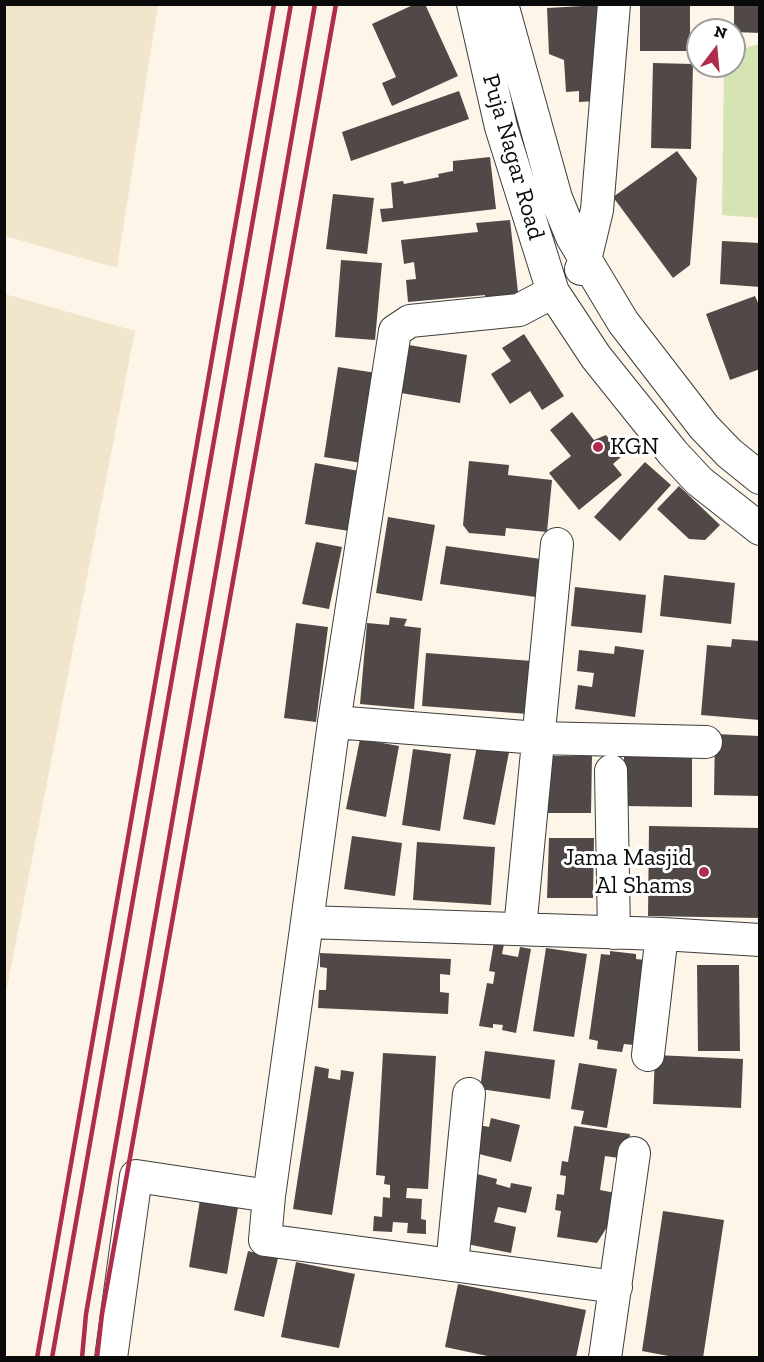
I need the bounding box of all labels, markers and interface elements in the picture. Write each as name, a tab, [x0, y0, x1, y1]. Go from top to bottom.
north arrow	[686, 18, 746, 78]
text: N	[712, 21, 729, 43]
street label: Puja Nagar Road	[476, 71, 550, 243]
place label: KGN	[610, 433, 659, 461]
marker: KGN	[591, 440, 605, 454]
place label: Jama Masjid Al Shams	[563, 844, 692, 900]
marker: Jama Masjid Al Shams	[697, 865, 711, 879]

